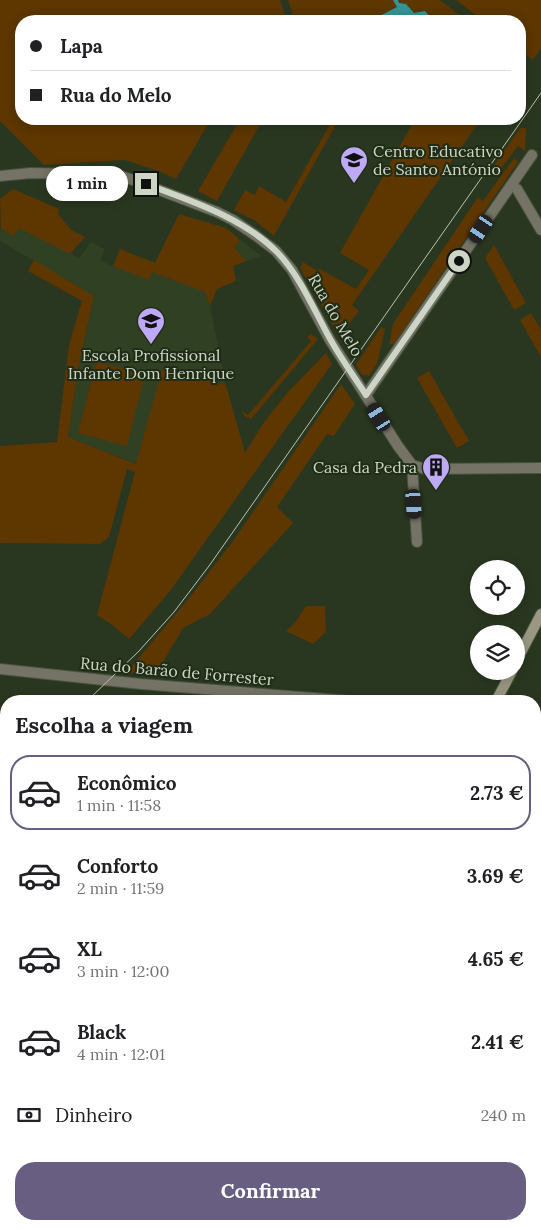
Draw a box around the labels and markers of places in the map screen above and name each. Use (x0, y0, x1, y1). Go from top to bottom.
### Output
place label: Centro Educativo de Santo António (373, 141, 503, 179)
school or university icon: Centro Educativo de Santo António (339, 145, 369, 184)
school or university icon: Escola Profissional Infante Dom Henrique (136, 306, 166, 345)
place label: Escola Profissional Infante Dom Henrique (68, 345, 235, 383)
building icon: Casa da Pedra (421, 452, 451, 491)
place label: Casa da Pedra (313, 457, 417, 477)

